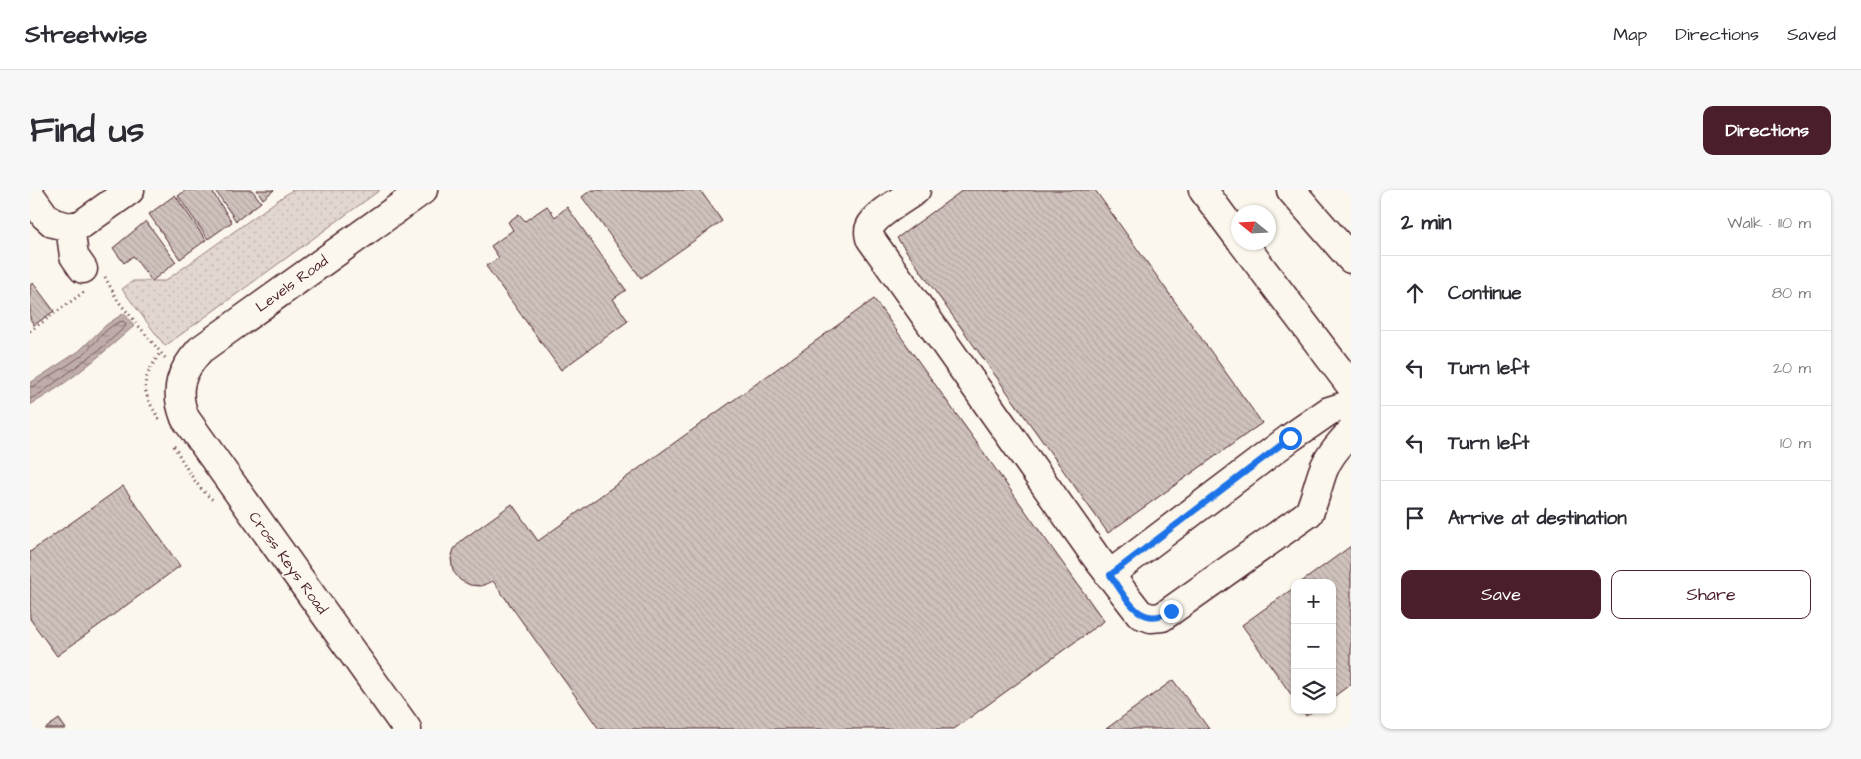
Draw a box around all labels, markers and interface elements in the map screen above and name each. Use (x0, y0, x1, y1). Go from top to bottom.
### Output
text: Streetwise (25, 18, 147, 52)
text: Map (1613, 22, 1647, 47)
text: Directions (1675, 22, 1759, 47)
text: Saved (1787, 22, 1836, 47)
text: Find us (30, 106, 144, 155)
button: Directions (1703, 106, 1831, 155)
north arrow (1231, 205, 1276, 250)
text: 2 min (1401, 208, 1451, 237)
text: Walk · 110 m (1727, 212, 1811, 234)
street label: Levels Road (252, 250, 333, 317)
icon: ahead (1401, 279, 1429, 307)
text: Continue (1448, 280, 1522, 307)
text: 80 m (1772, 282, 1811, 304)
icon: left (1401, 354, 1429, 382)
text: Turn left (1448, 355, 1529, 382)
text: 20 m (1773, 357, 1811, 379)
route start (1279, 427, 1302, 450)
icon: left (1401, 429, 1429, 457)
text: Turn left (1448, 430, 1529, 457)
text: 10 m (1780, 432, 1811, 454)
icon: arrive (1401, 504, 1429, 532)
text: Arrive at destination (1448, 505, 1627, 532)
street label: Cross Keys Road (243, 508, 332, 619)
button: Save (1401, 570, 1601, 619)
button: Share (1611, 570, 1811, 619)
map controls (1291, 579, 1336, 714)
button: + (1291, 579, 1336, 624)
route end (1160, 600, 1183, 623)
button: − (1291, 624, 1336, 669)
button: layers (1291, 669, 1336, 714)

